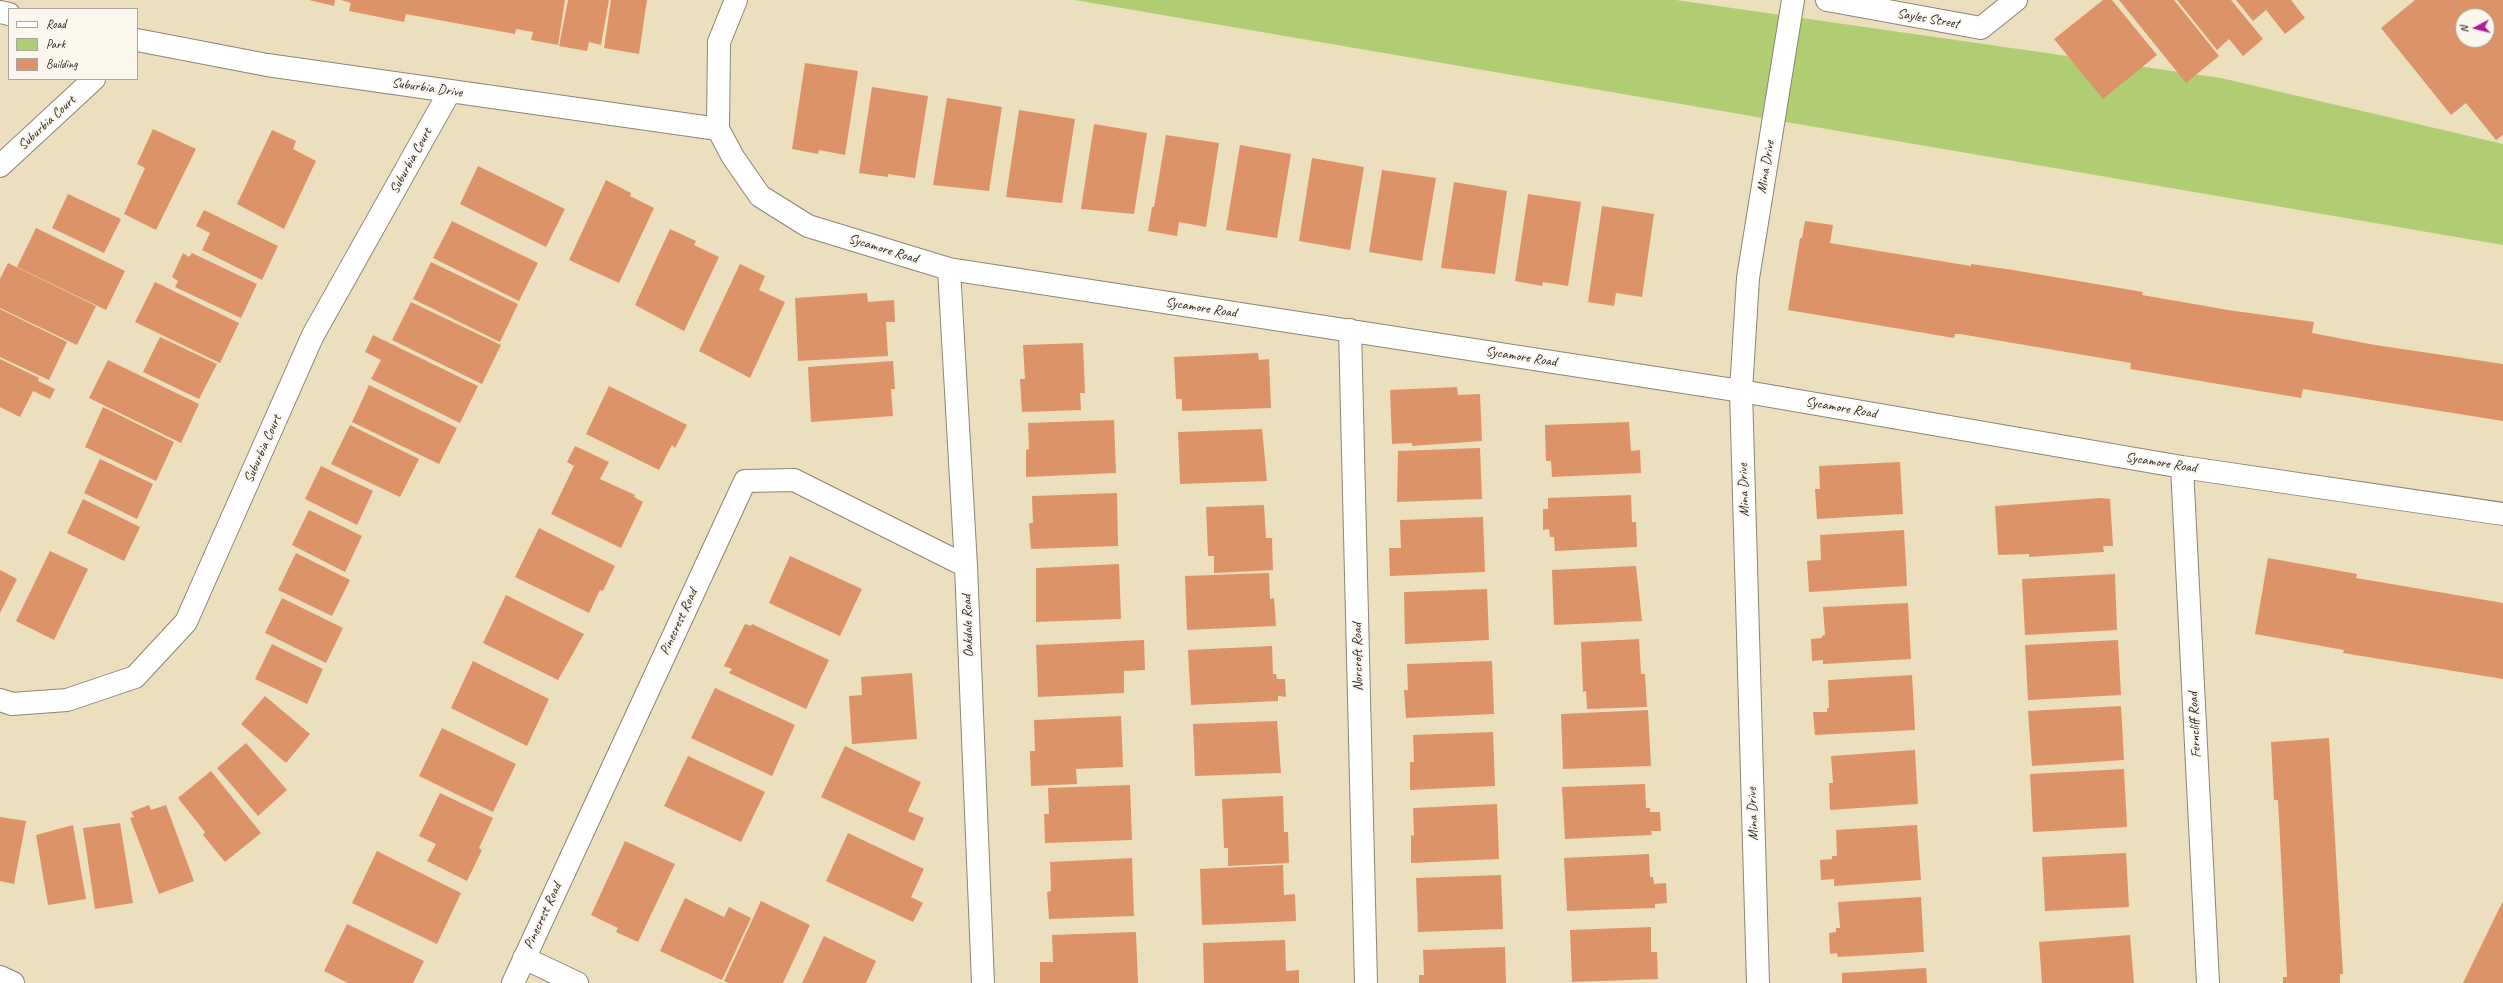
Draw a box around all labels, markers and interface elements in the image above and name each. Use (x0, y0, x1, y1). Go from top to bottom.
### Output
street label: Sayles Street (1896, 5, 1960, 33)
legend (8, 8, 138, 80)
north arrow (2455, 8, 2495, 48)
text: Road (46, 16, 66, 32)
text: N (2457, 25, 2471, 34)
text: Park (46, 36, 65, 52)
text: Building (46, 56, 78, 72)
street label: Suburbia Drive (391, 75, 463, 101)
street label: Suburbia Court (15, 92, 79, 154)
street label: Suburbia Court (386, 125, 436, 197)
street label: Mina Drive (1754, 139, 1778, 195)
street label: Sycamore Road (846, 231, 920, 267)
street label: Sycamore Road (1164, 294, 1238, 322)
street label: Sycamore Road (1484, 343, 1558, 371)
street label: Sycamore Road (1804, 394, 1878, 422)
street label: Suburbia Court (241, 412, 285, 486)
street label: Sycamore Road (2124, 449, 2198, 477)
street label: Mina Drive (1735, 463, 1753, 517)
street label: Pinecrest Road (656, 586, 702, 658)
street label: Oakdale Road (959, 594, 977, 658)
street label: Norcroft Road (1349, 623, 1367, 691)
street label: Ferncliff Road (2185, 692, 2205, 758)
street label: Mina Drive (1744, 787, 1762, 841)
street label: Pinecrest Road (520, 880, 566, 952)

